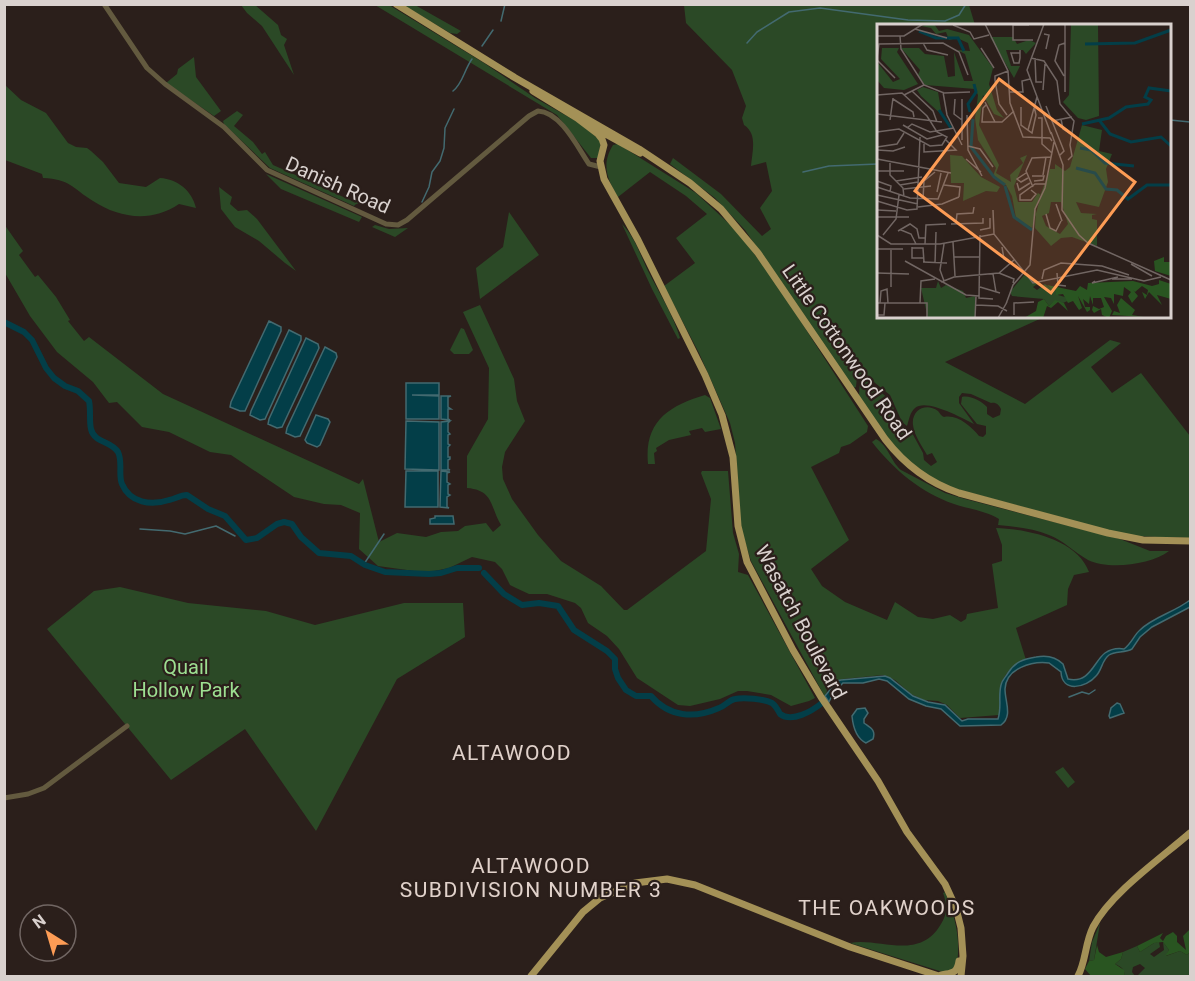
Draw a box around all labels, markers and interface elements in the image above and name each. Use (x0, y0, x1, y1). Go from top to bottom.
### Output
inset map (877, 24, 1171, 318)
street label: Danish Road (282, 151, 394, 219)
street label: Little Cottonwood Road (777, 260, 917, 444)
street label: Wasatch Boulevard (750, 541, 852, 703)
park label: Quail Hollow Park (132, 655, 240, 702)
district label: ALTAWOOD (452, 741, 572, 765)
district label: ALTAWOOD SUBDIVISION NUMBER 3 (400, 854, 662, 902)
district label: THE OAKWOODS (798, 896, 976, 920)
north arrow (18, 903, 78, 963)
text: N (29, 910, 50, 932)

